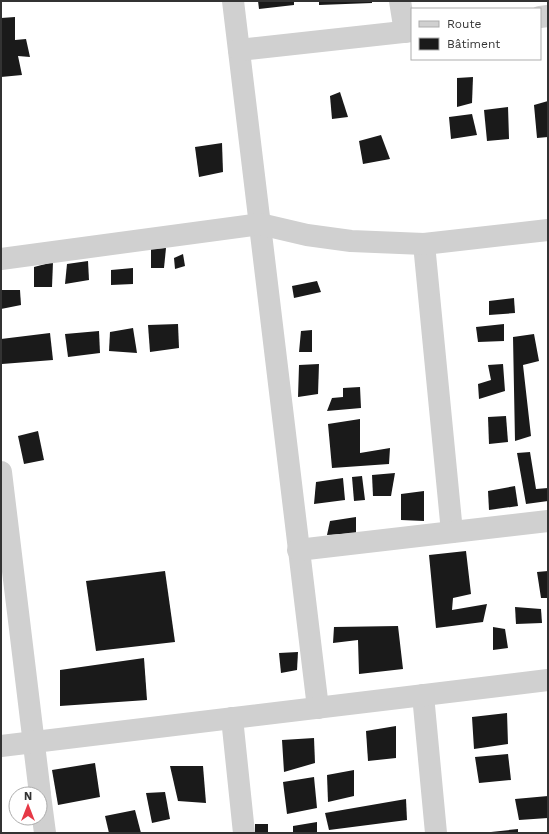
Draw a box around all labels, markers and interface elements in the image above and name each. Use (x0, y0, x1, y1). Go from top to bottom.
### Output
legend (411, 8, 541, 60)
text: Route (447, 17, 481, 31)
text: Bâtiment (447, 37, 500, 51)
north arrow (8, 786, 48, 826)
text: N (24, 790, 32, 803)

